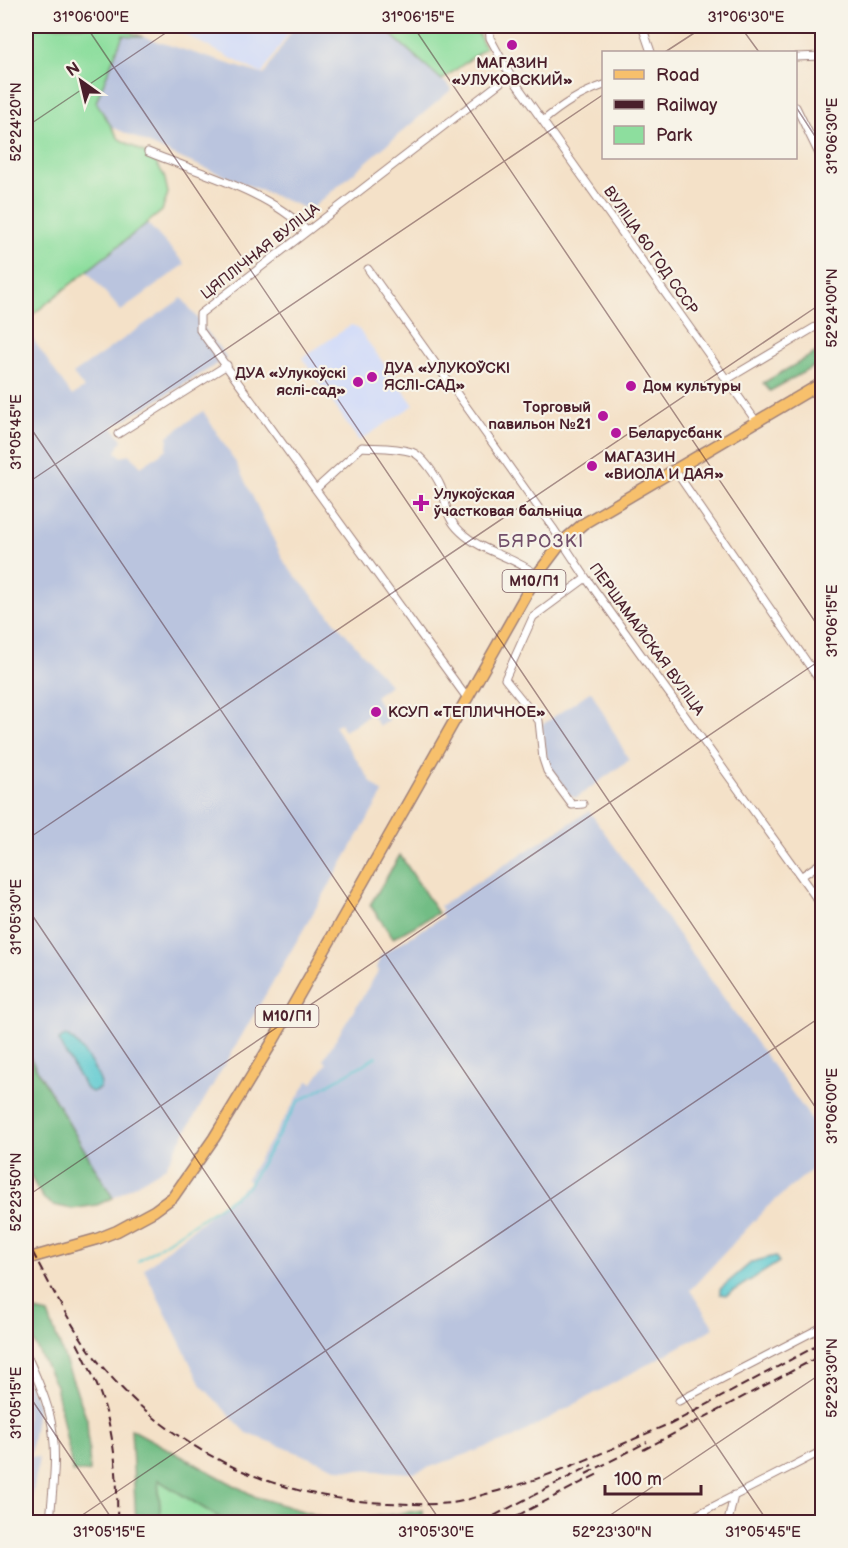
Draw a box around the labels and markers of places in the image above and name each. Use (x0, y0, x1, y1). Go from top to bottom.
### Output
marker: МАГАЗИН «УЛУКОВСКИЙ» (505, 38, 519, 52)
place label: МАГАЗИН «УЛУКОВСКИЙ» (451, 54, 573, 90)
place label: ДУА «УЛУКОЎСКІ ЯСЛІ-САД» (384, 359, 510, 395)
place label: ДУА «Улукоўскі яслі-сад» (235, 364, 346, 400)
marker: ДУА «УЛУКОЎСКІ ЯСЛІ-САД» (365, 370, 379, 384)
marker: ДУА «Улукоўскі яслі-сад» (351, 375, 365, 389)
place label: Дом культуры (643, 377, 741, 396)
marker: Дом культуры (624, 379, 638, 393)
place label: Торговый павильон №21 (488, 398, 591, 434)
marker: Торговый павильон №21 (596, 409, 610, 423)
place label: Беларусбанк (628, 424, 723, 443)
marker: Беларусбанк (609, 426, 623, 440)
place label: МАГАЗИН «ВИОЛА И ДАЯ» (604, 448, 724, 484)
marker: МАГАЗИН «ВИОЛА И ДАЯ» (585, 459, 599, 473)
place label: Улукоўская ўчастковая бальніца (434, 485, 583, 521)
marker: Улукоўская ўчастковая бальніца (412, 494, 430, 512)
place label: КСУП «ТЕПЛИЧНОЕ» (388, 703, 546, 722)
marker: КСУП «ТЕПЛИЧНОЕ» (369, 705, 383, 719)

